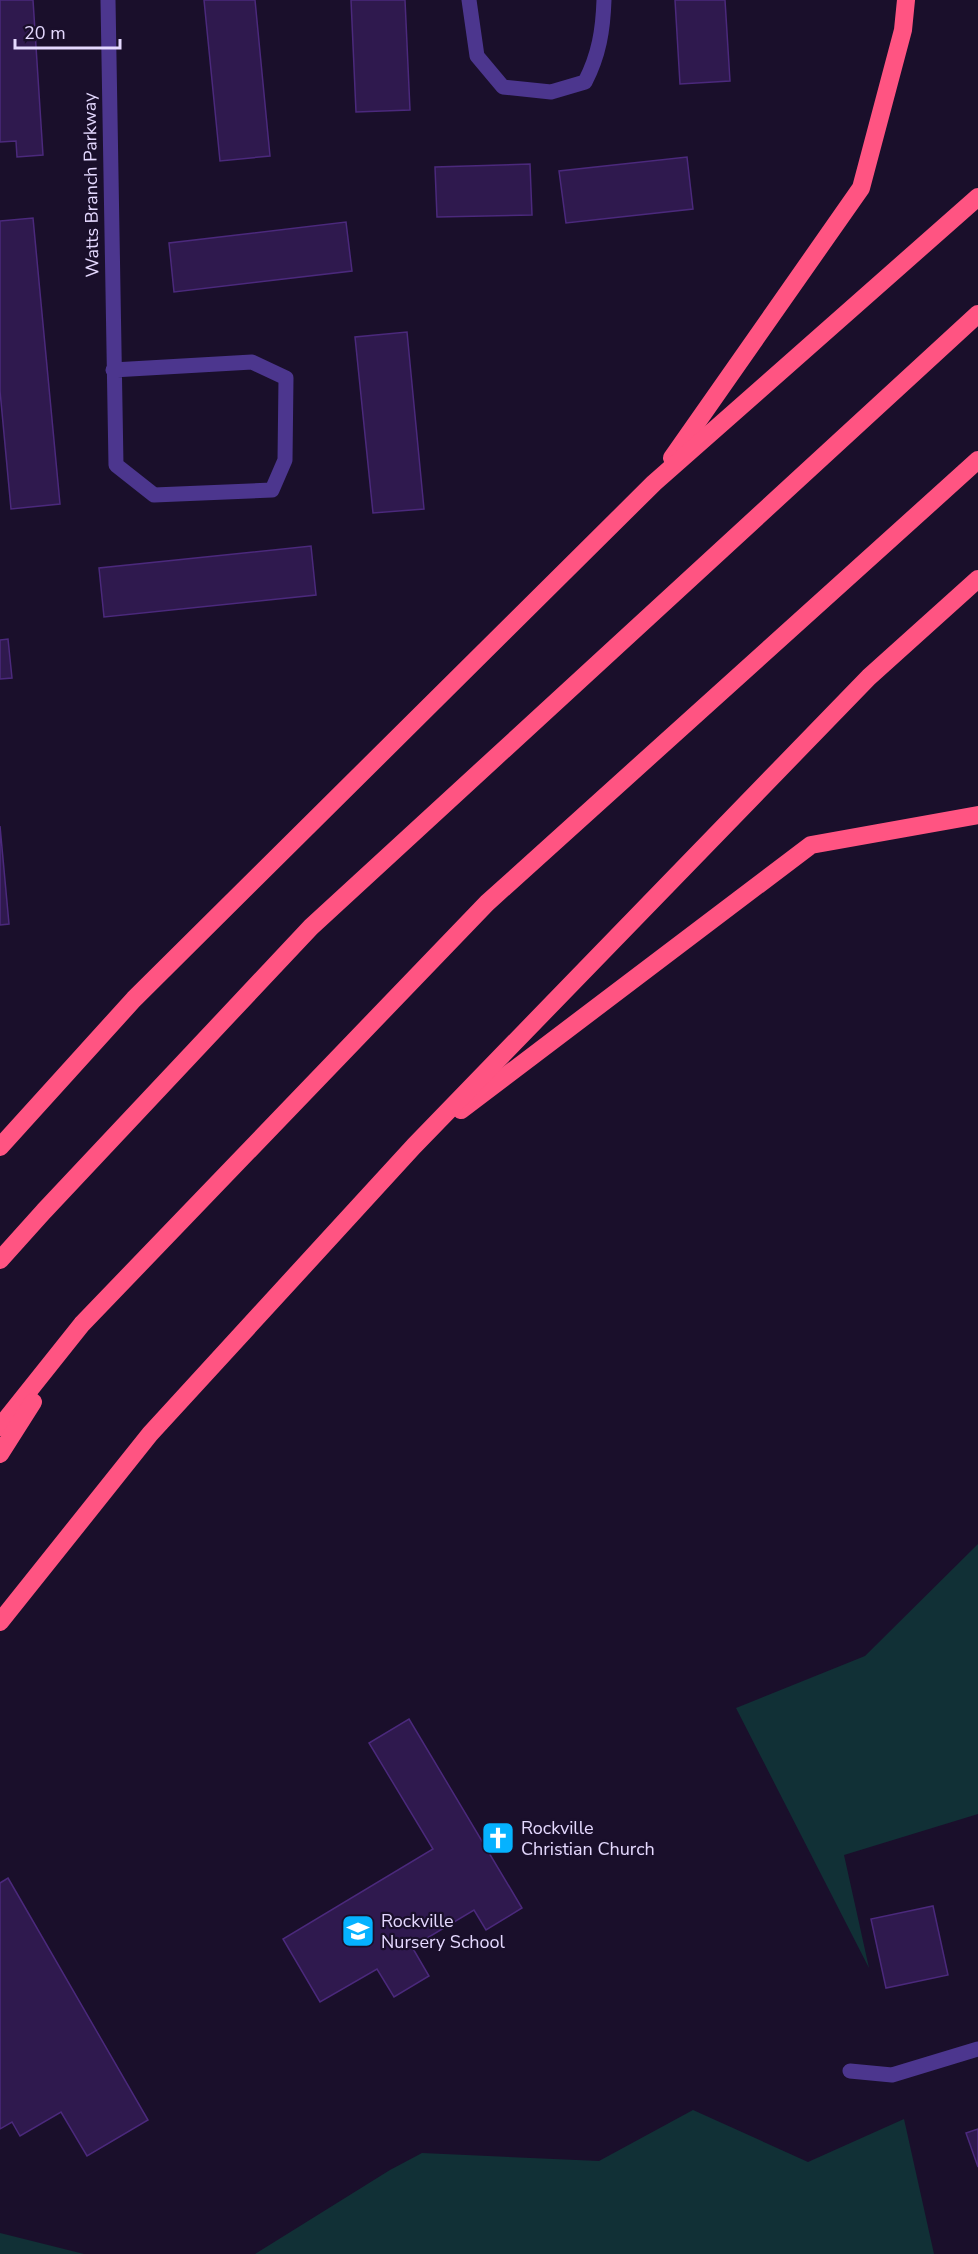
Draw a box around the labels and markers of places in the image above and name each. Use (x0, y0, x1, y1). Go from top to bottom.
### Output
place label: Rockville Christian Church (521, 1816, 655, 1861)
church icon: Rockville Christian Church (480, 1820, 516, 1856)
place label: Rockville Nursery School (381, 1909, 506, 1954)
school or university icon: Rockville Nursery School (340, 1913, 376, 1949)

